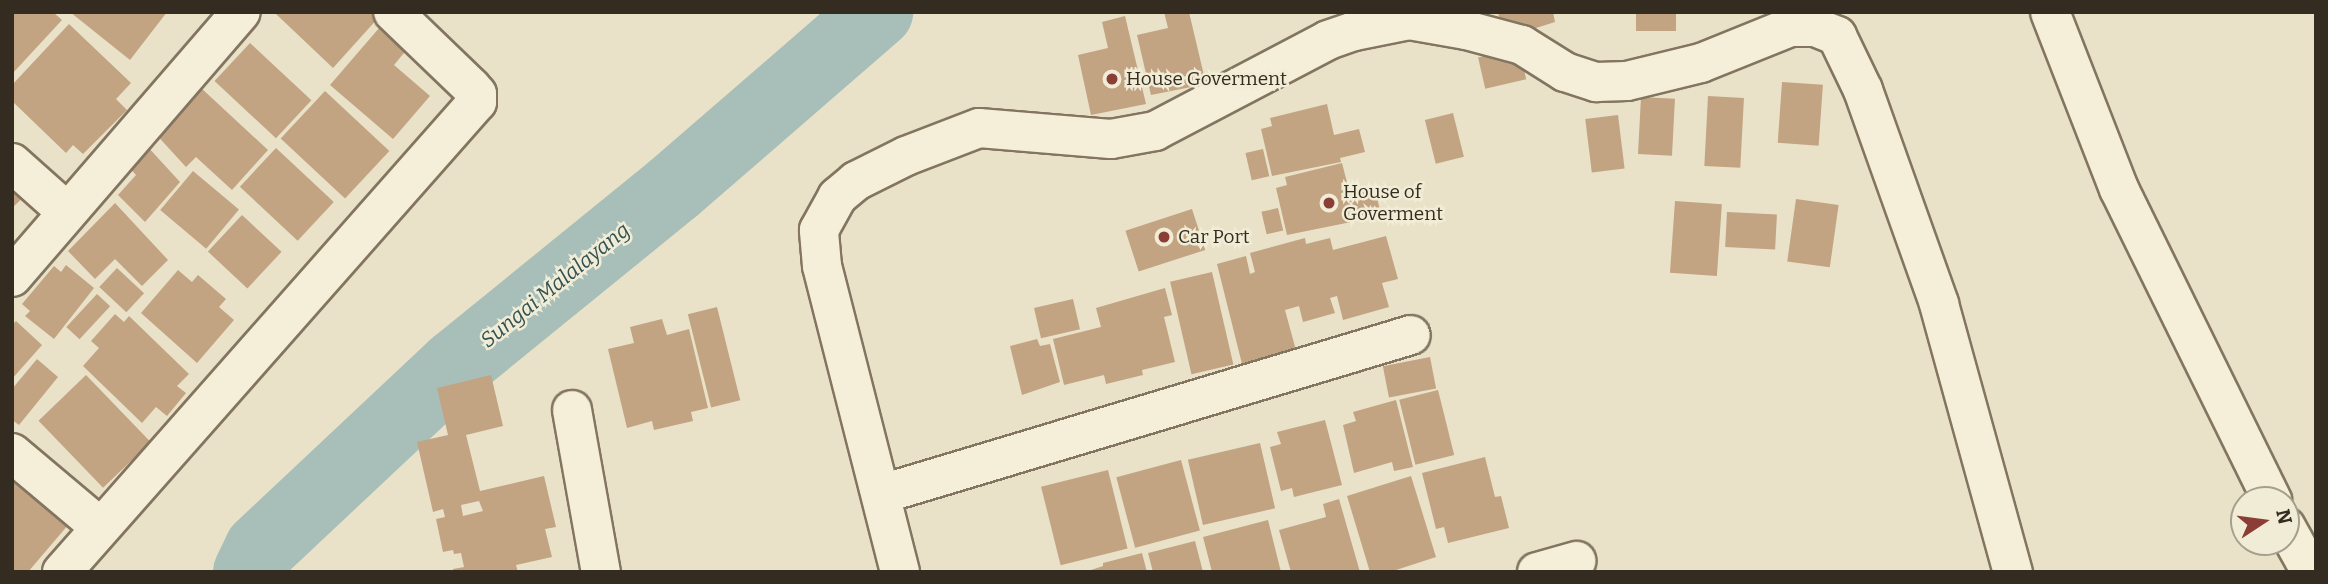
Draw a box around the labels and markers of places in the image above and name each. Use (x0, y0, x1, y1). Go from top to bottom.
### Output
place label: House Goverment (1126, 68, 1287, 90)
marker: House Goverment (1104, 71, 1120, 87)
place label: House of Goverment (1343, 181, 1443, 225)
marker: House of Goverment (1321, 195, 1337, 211)
place label: Car Port (1178, 226, 1250, 248)
marker: Car Port (1156, 229, 1172, 245)

